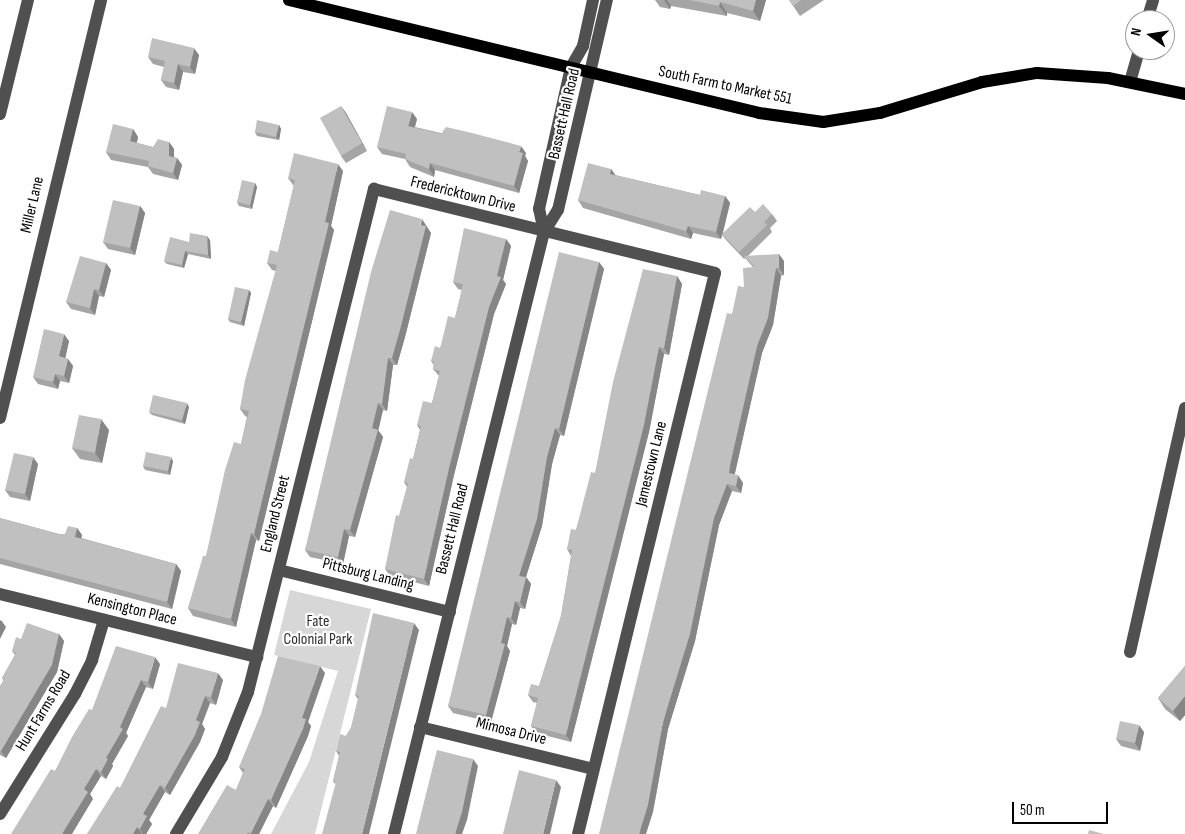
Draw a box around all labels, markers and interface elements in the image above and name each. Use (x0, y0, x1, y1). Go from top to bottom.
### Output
north arrow (1125, 10, 1175, 60)
text: N (1127, 26, 1145, 37)
street label: South Farm to Market 551 (656, 62, 794, 110)
street label: Bassett Hall Road (545, 67, 585, 161)
street label: Fredericktown Drive (408, 173, 518, 217)
street label: Miller Lane (17, 175, 49, 235)
street label: Jamestown Lane (632, 419, 672, 509)
street label: England Street (257, 473, 295, 555)
street label: Bassett Hall Road (432, 482, 474, 576)
street label: Pittsburg Landing (320, 554, 416, 596)
street label: Kensington Place (85, 590, 179, 630)
park label: Fate Colonial Park (284, 612, 352, 650)
street label: Hunt Farms Road (12, 667, 76, 755)
street label: Mimosa Drive (474, 714, 548, 750)
scale bar (1015, 792, 1111, 824)
text: 50 m (1020, 801, 1045, 820)

